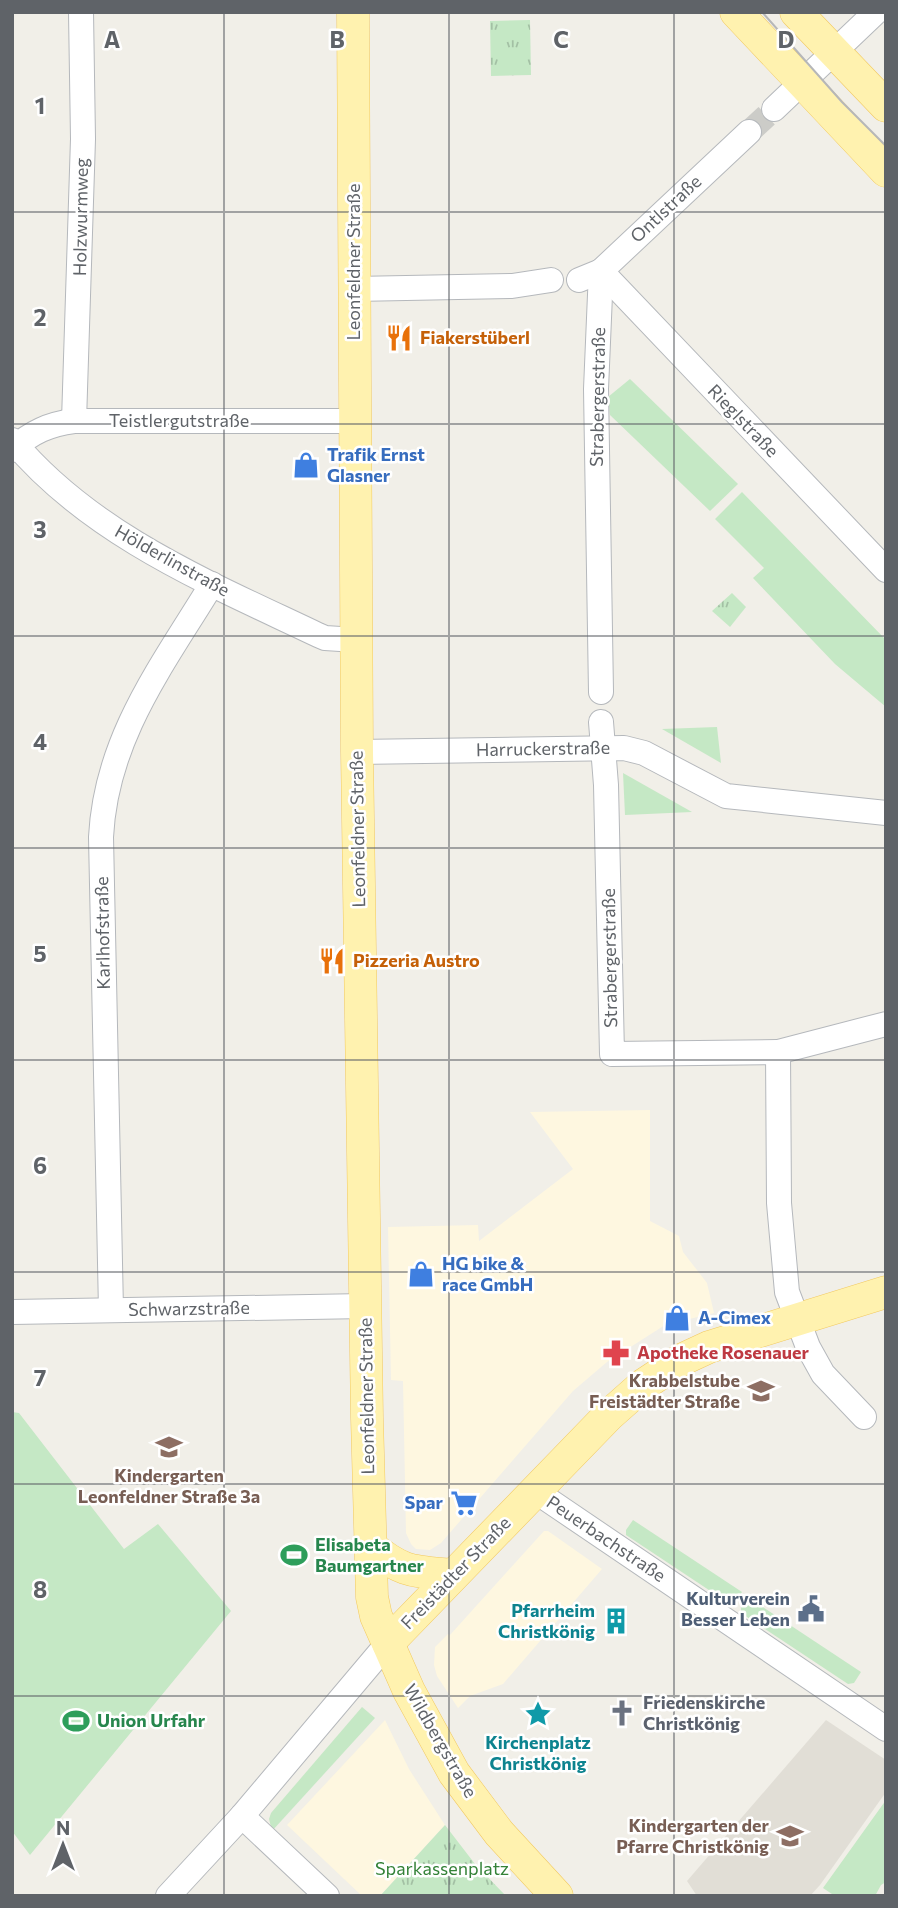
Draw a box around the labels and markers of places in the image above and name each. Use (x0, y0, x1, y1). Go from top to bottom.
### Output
restaurant icon: Fiakerstüberl (384, 323, 414, 353)
place label: Fiakerstüberl (420, 326, 530, 348)
place label: Trafik Ernst Glasner (327, 443, 425, 486)
shop icon: Trafik Ernst Glasner (291, 450, 321, 480)
restaurant icon: Pizzeria Austro (317, 946, 347, 976)
place label: Pizzeria Austro (353, 949, 480, 971)
place label: HG bike & race GmbH (442, 1252, 533, 1295)
shop icon: HG bike & race GmbH (406, 1259, 436, 1289)
shop icon: A-Cimex (662, 1303, 692, 1333)
place label: A-Cimex (698, 1306, 771, 1328)
pharmacy icon: Apotheke Rosenauer (601, 1338, 631, 1368)
place label: Apotheke Rosenauer (637, 1341, 809, 1363)
place label: Krabbelstube Freistädter Straße (589, 1369, 740, 1412)
school or university icon: Krabbelstube Freistädter Straße (746, 1376, 776, 1406)
school or university icon: Kindergarten Leonfeldner Straße 3a (154, 1432, 184, 1462)
place label: Kindergarten Leonfeldner Straße 3a (78, 1464, 260, 1507)
supermarket icon: Spar (449, 1488, 479, 1518)
place label: Spar (405, 1491, 444, 1513)
place label: Elisabeta Baumgartner (315, 1533, 425, 1576)
sports icon: Elisabeta Baumgartner (279, 1540, 309, 1570)
place label: Kulturverein Besser Leben (681, 1587, 790, 1630)
public building icon: Kulturverein Besser Leben (796, 1594, 826, 1624)
place label: Pfarrheim Christkönig (498, 1599, 595, 1642)
building icon: Pfarrheim Christkönig (601, 1606, 631, 1636)
place label: Friedenskirche Christkönig (643, 1691, 765, 1734)
church icon: Friedenskirche Christkönig (607, 1698, 637, 1728)
place icon: Kirchenplatz Christkönig (523, 1699, 553, 1729)
sports icon: Union Urfahr (61, 1706, 91, 1736)
place label: Union Urfahr (97, 1709, 206, 1731)
place label: Kirchenplatz Christkönig (485, 1731, 591, 1774)
place label: Kindergarten der Pfarre Christkönig (616, 1814, 770, 1857)
school or university icon: Kindergarten der Pfarre Christkönig (775, 1821, 805, 1851)

